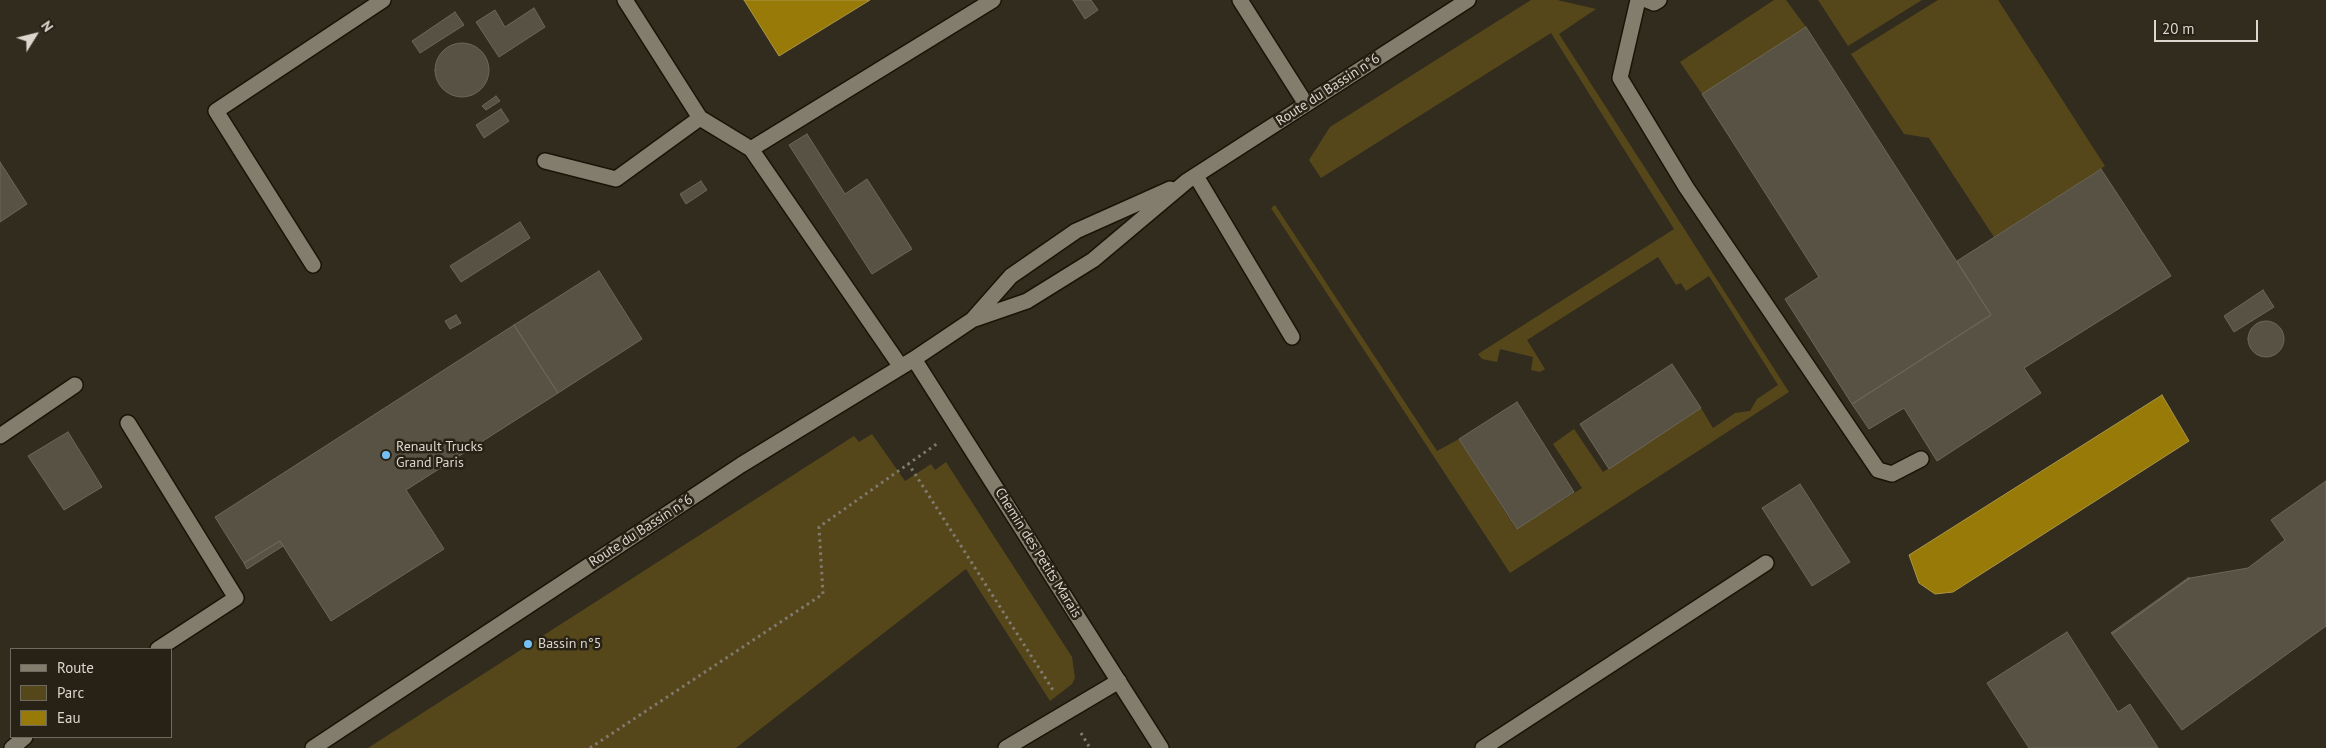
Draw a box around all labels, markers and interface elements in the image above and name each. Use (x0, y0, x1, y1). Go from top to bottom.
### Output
north arrow (10, 10, 60, 60)
scale bar (2156, 10, 2260, 42)
text: N (37, 17, 57, 35)
text: 20 m (2162, 19, 2195, 38)
street label: Route du Bassin n°6 (1273, 50, 1383, 130)
place label: Renault Trucks Grand Paris (396, 439, 483, 472)
marker: Renault Trucks Grand Paris (380, 449, 392, 461)
street label: Chemin des Petits Marais (991, 485, 1085, 621)
street label: Route du Bassin n°6 (586, 491, 696, 571)
place label: Bassin n°5 (538, 636, 601, 652)
marker: Bassin n°5 (522, 638, 534, 650)
legend (10, 648, 172, 738)
text: Route (57, 658, 94, 677)
text: Parc (57, 683, 84, 702)
text: Eau (57, 708, 81, 727)

